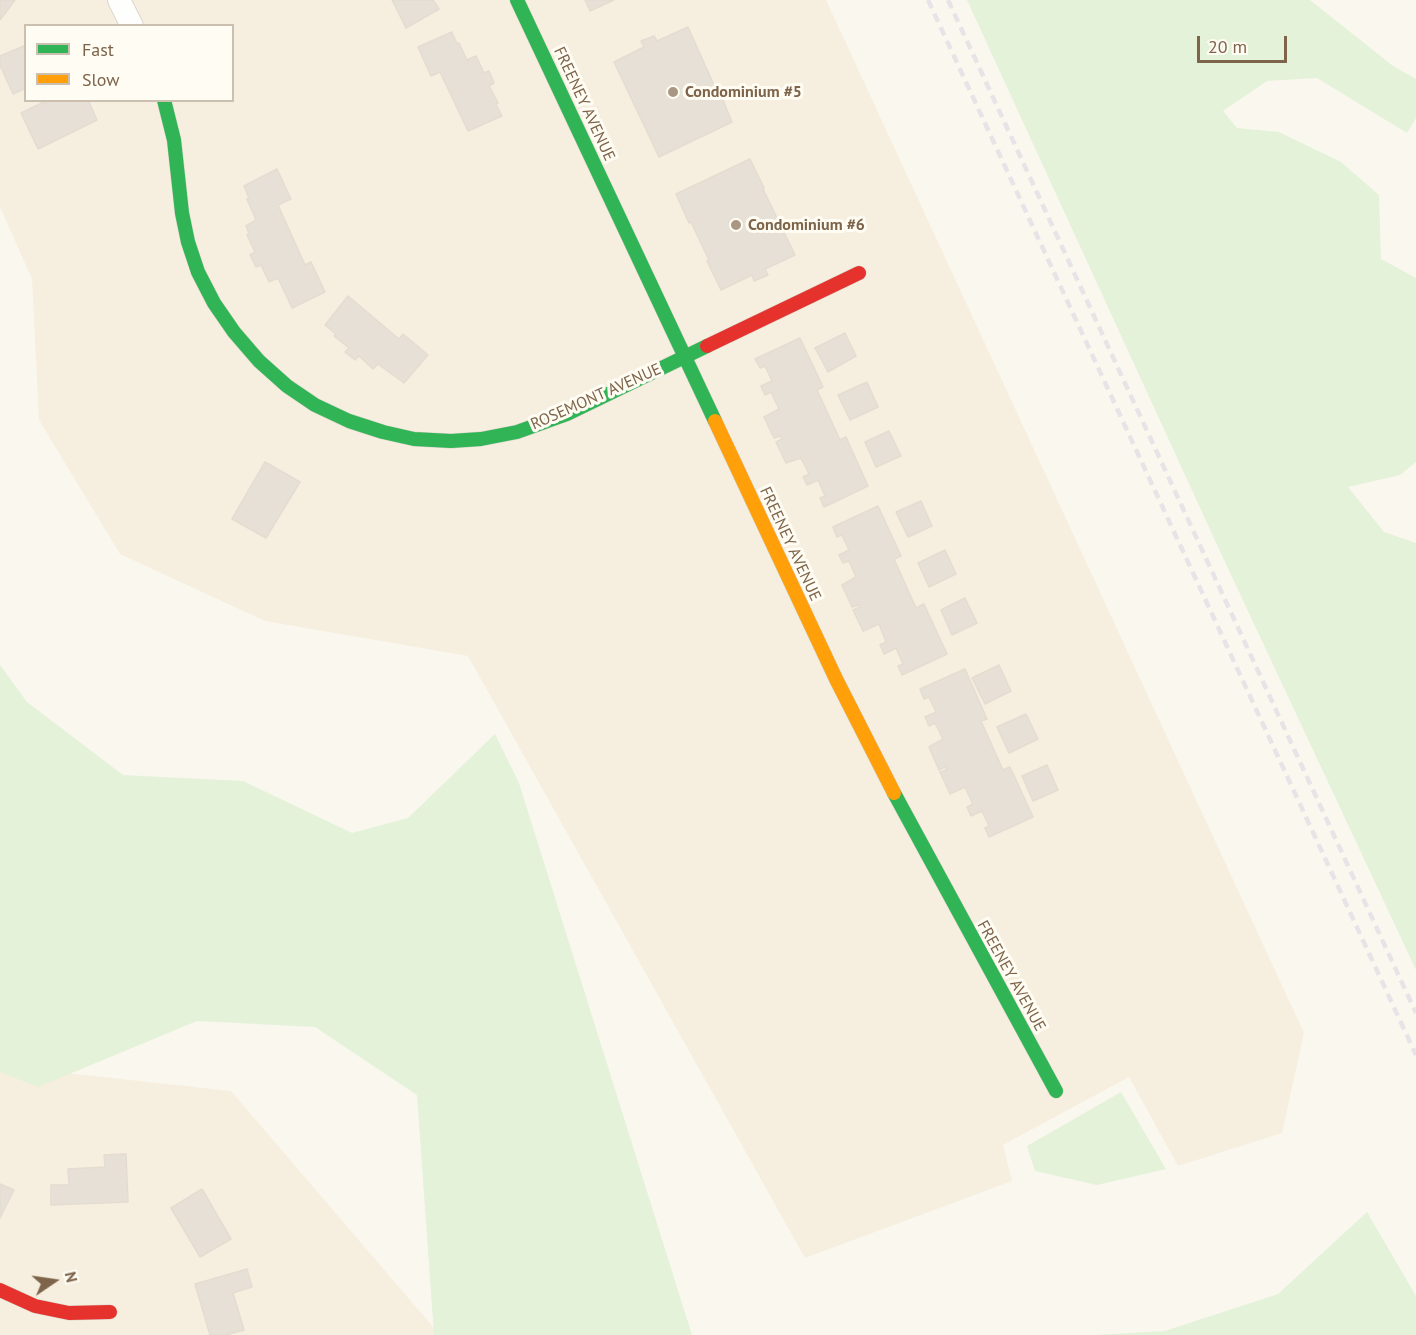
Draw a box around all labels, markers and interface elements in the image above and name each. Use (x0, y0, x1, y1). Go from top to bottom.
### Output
legend (24, 24, 234, 102)
scale bar (1200, 24, 1290, 62)
text: 20 m (1208, 35, 1247, 58)
text: Fast (82, 38, 114, 61)
street label: FREENEY AVENUE (549, 44, 619, 164)
text: Slow (82, 68, 120, 91)
place label: Condominium #5 (685, 82, 802, 102)
marker: Condominium #5 (666, 85, 680, 99)
place label: Condominium #6 (748, 215, 865, 235)
marker: Condominium #6 (729, 218, 743, 232)
street label: ROSEMONT AVENUE (528, 360, 664, 434)
street label: FREENEY AVENUE (755, 484, 825, 604)
street label: FREENEY AVENUE (973, 917, 1049, 1035)
north arrow (24, 1251, 84, 1311)
text: N (61, 1270, 82, 1284)

